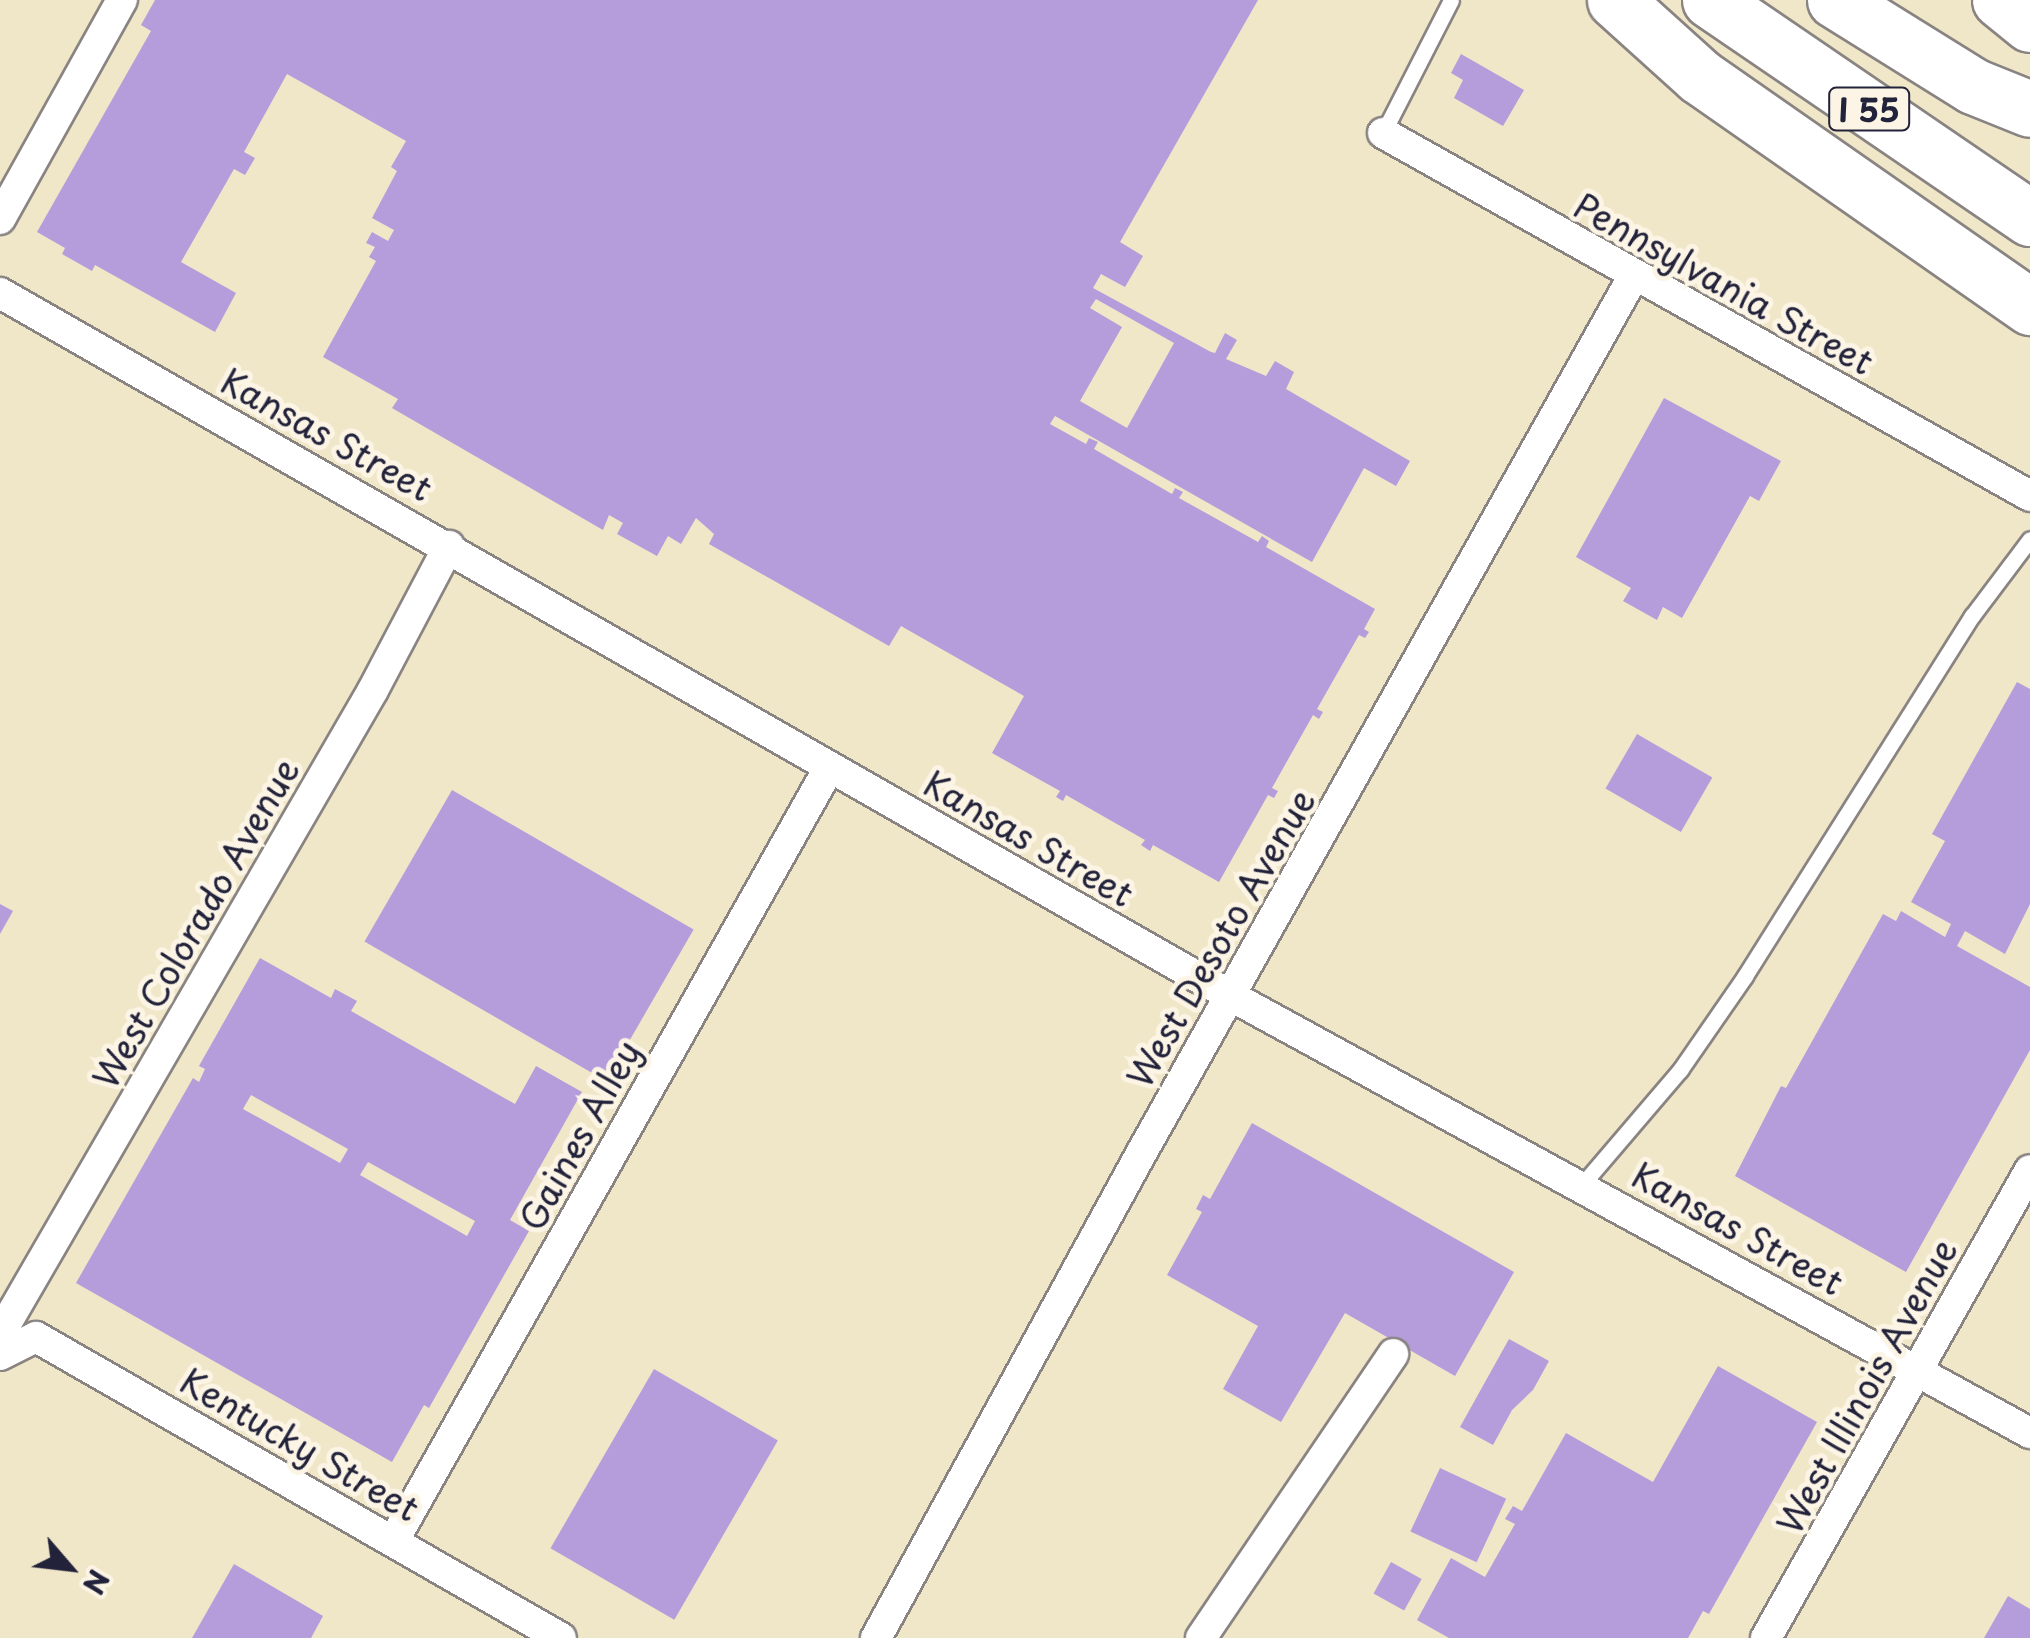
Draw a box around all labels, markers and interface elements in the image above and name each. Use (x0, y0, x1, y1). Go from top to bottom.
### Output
road number: I 55 (1826, 82, 1912, 136)
street label: Pennsylvania Street (1567, 183, 1881, 383)
street label: Kansas Street (214, 359, 440, 509)
street label: West Colorado Avenue (83, 750, 307, 1096)
street label: Kansas Street (917, 761, 1141, 915)
street label: West Desoto Avenue (1117, 780, 1323, 1096)
street label: Gaines Alley (509, 1032, 649, 1238)
street label: Kansas Street (1625, 1153, 1851, 1303)
street label: West Illinois Avenue (1768, 1231, 1964, 1541)
street label: Kentucky Street (171, 1358, 429, 1530)
north arrow (20, 1518, 120, 1618)
text: N (73, 1562, 121, 1602)

